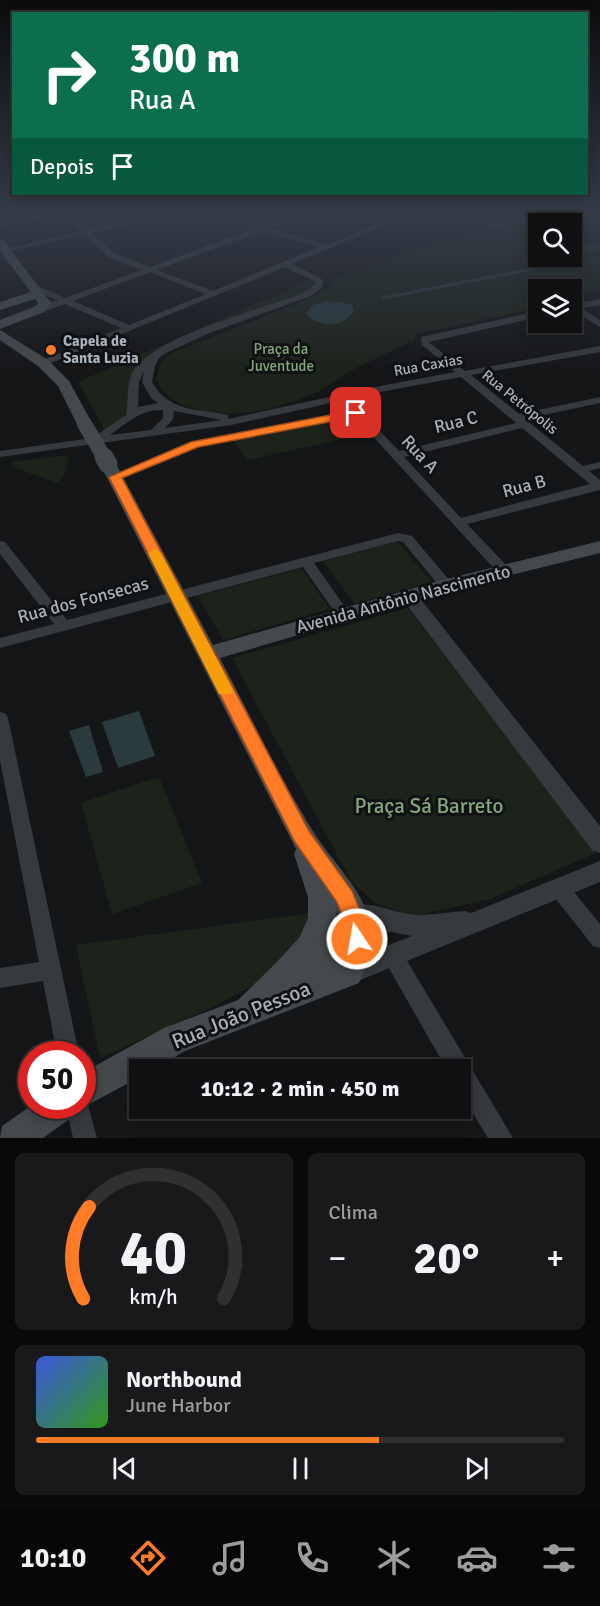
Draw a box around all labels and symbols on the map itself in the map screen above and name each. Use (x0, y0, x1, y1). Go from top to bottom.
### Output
place label: Capela de Santa Luzia (63, 332, 139, 367)
park label: Praça da Juventude (248, 340, 314, 375)
marker: Capela de Santa Luzia (44, 343, 58, 357)
street label: Rua Caxias (392, 350, 464, 380)
street label: Rua Petrópolis (478, 366, 562, 438)
pin (330, 387, 381, 438)
street label: Rua C (432, 406, 480, 438)
street label: Rua A (397, 430, 443, 478)
street label: Rua B (500, 470, 548, 502)
street label: Avenida Antônio Nascimento (294, 560, 512, 638)
street label: Rua dos Fonsecas (15, 572, 151, 628)
park label: Praça Sá Barreto (355, 793, 503, 819)
position arrow (325, 907, 389, 971)
street label: Rua João Pessoa (168, 975, 314, 1055)
speed limit sign: 50 (18, 1041, 96, 1119)

